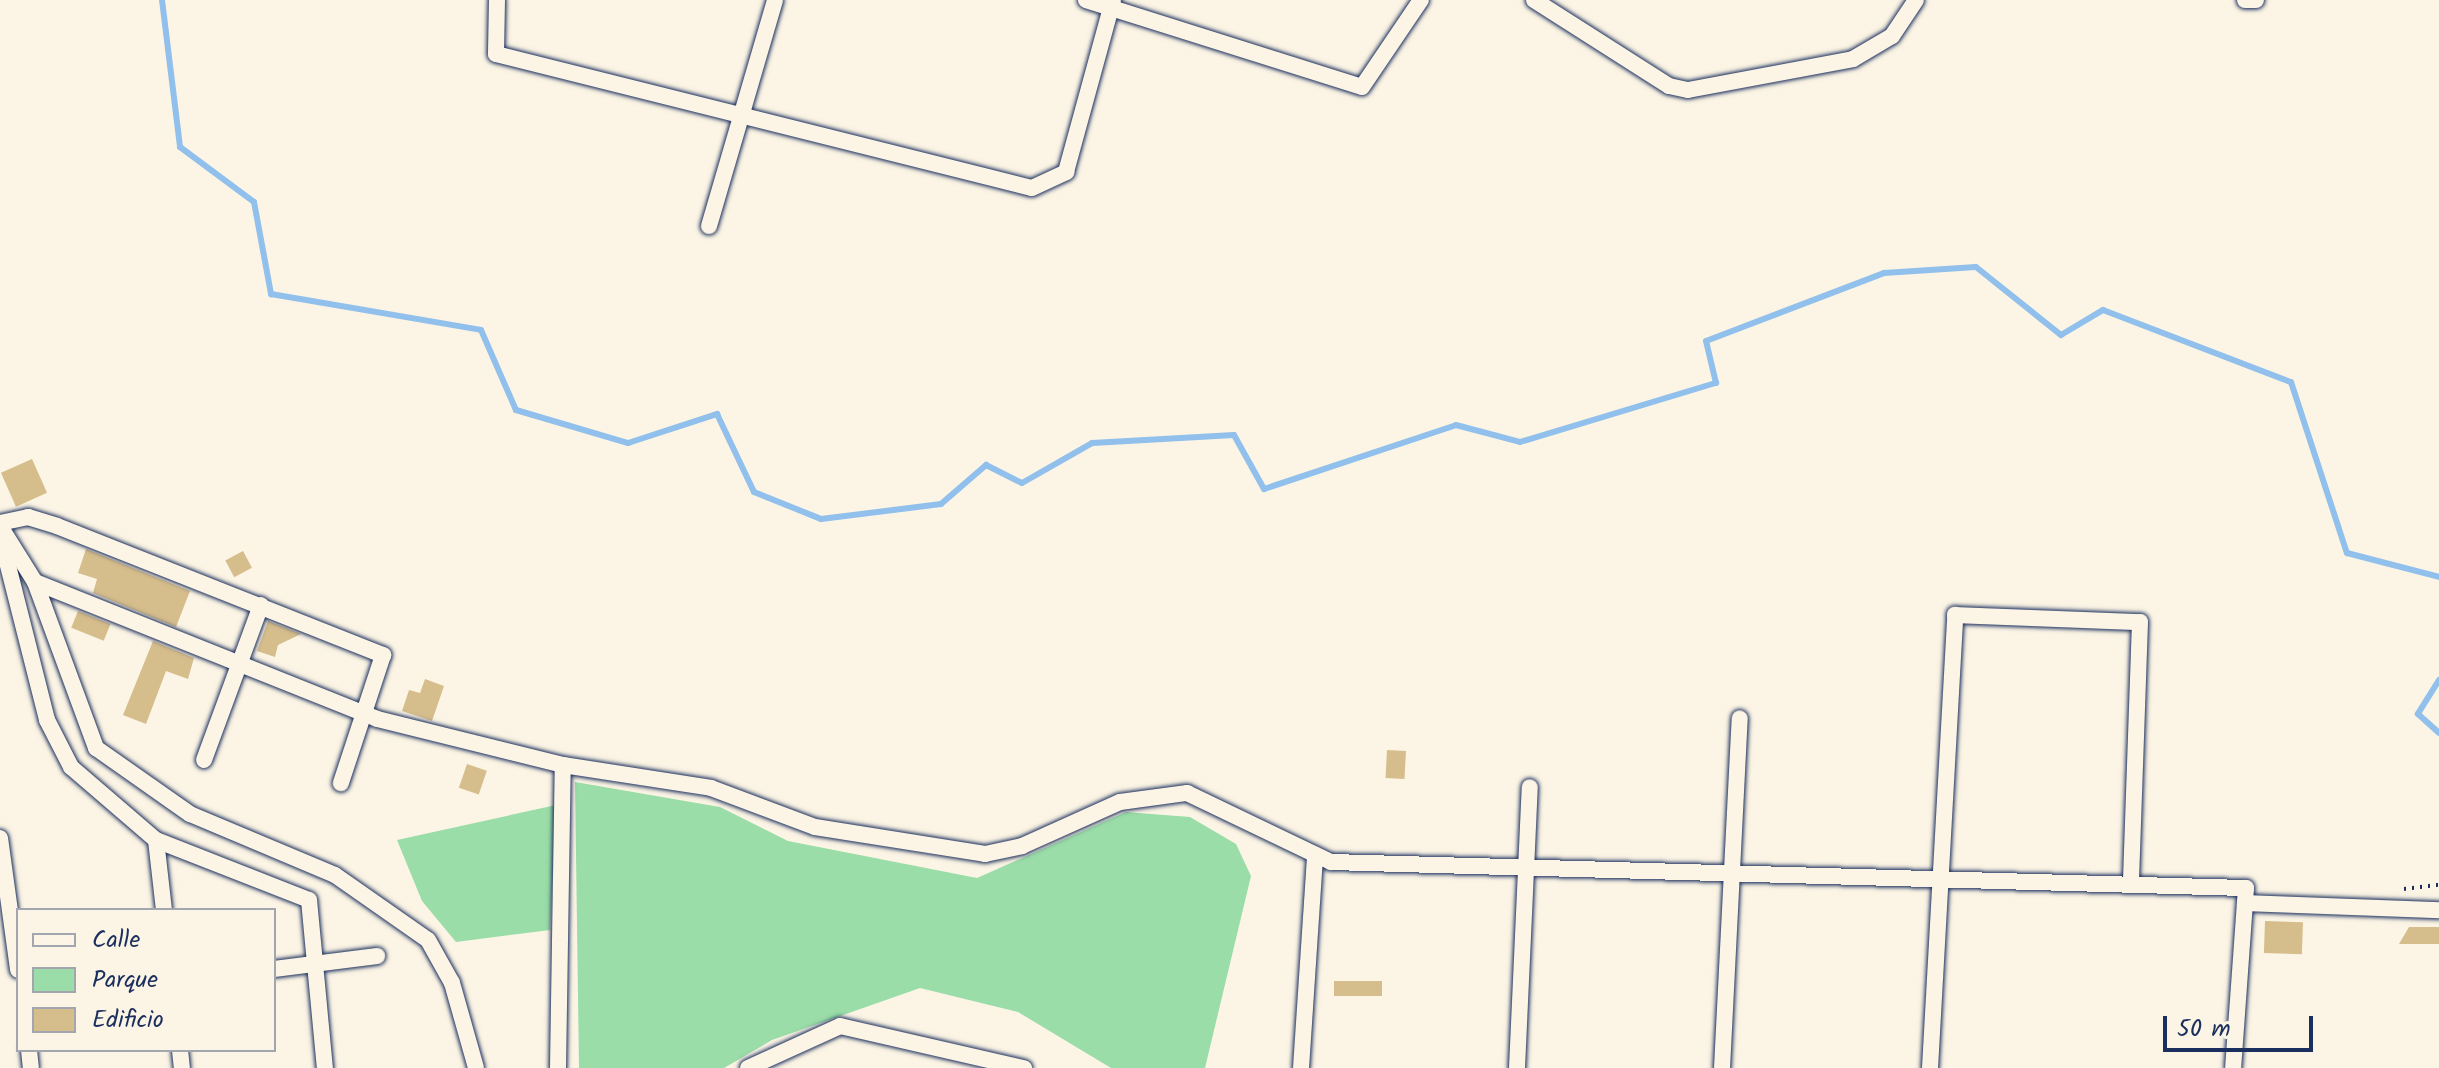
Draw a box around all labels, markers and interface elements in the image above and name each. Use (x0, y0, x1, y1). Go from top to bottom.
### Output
legend (16, 908, 276, 1052)
text: Calle (92, 921, 140, 960)
text: Parque (92, 961, 158, 1000)
scale bar (2167, 1000, 2317, 1050)
text: Edificio (92, 1001, 164, 1040)
text: 50 m (2177, 1010, 2231, 1049)

